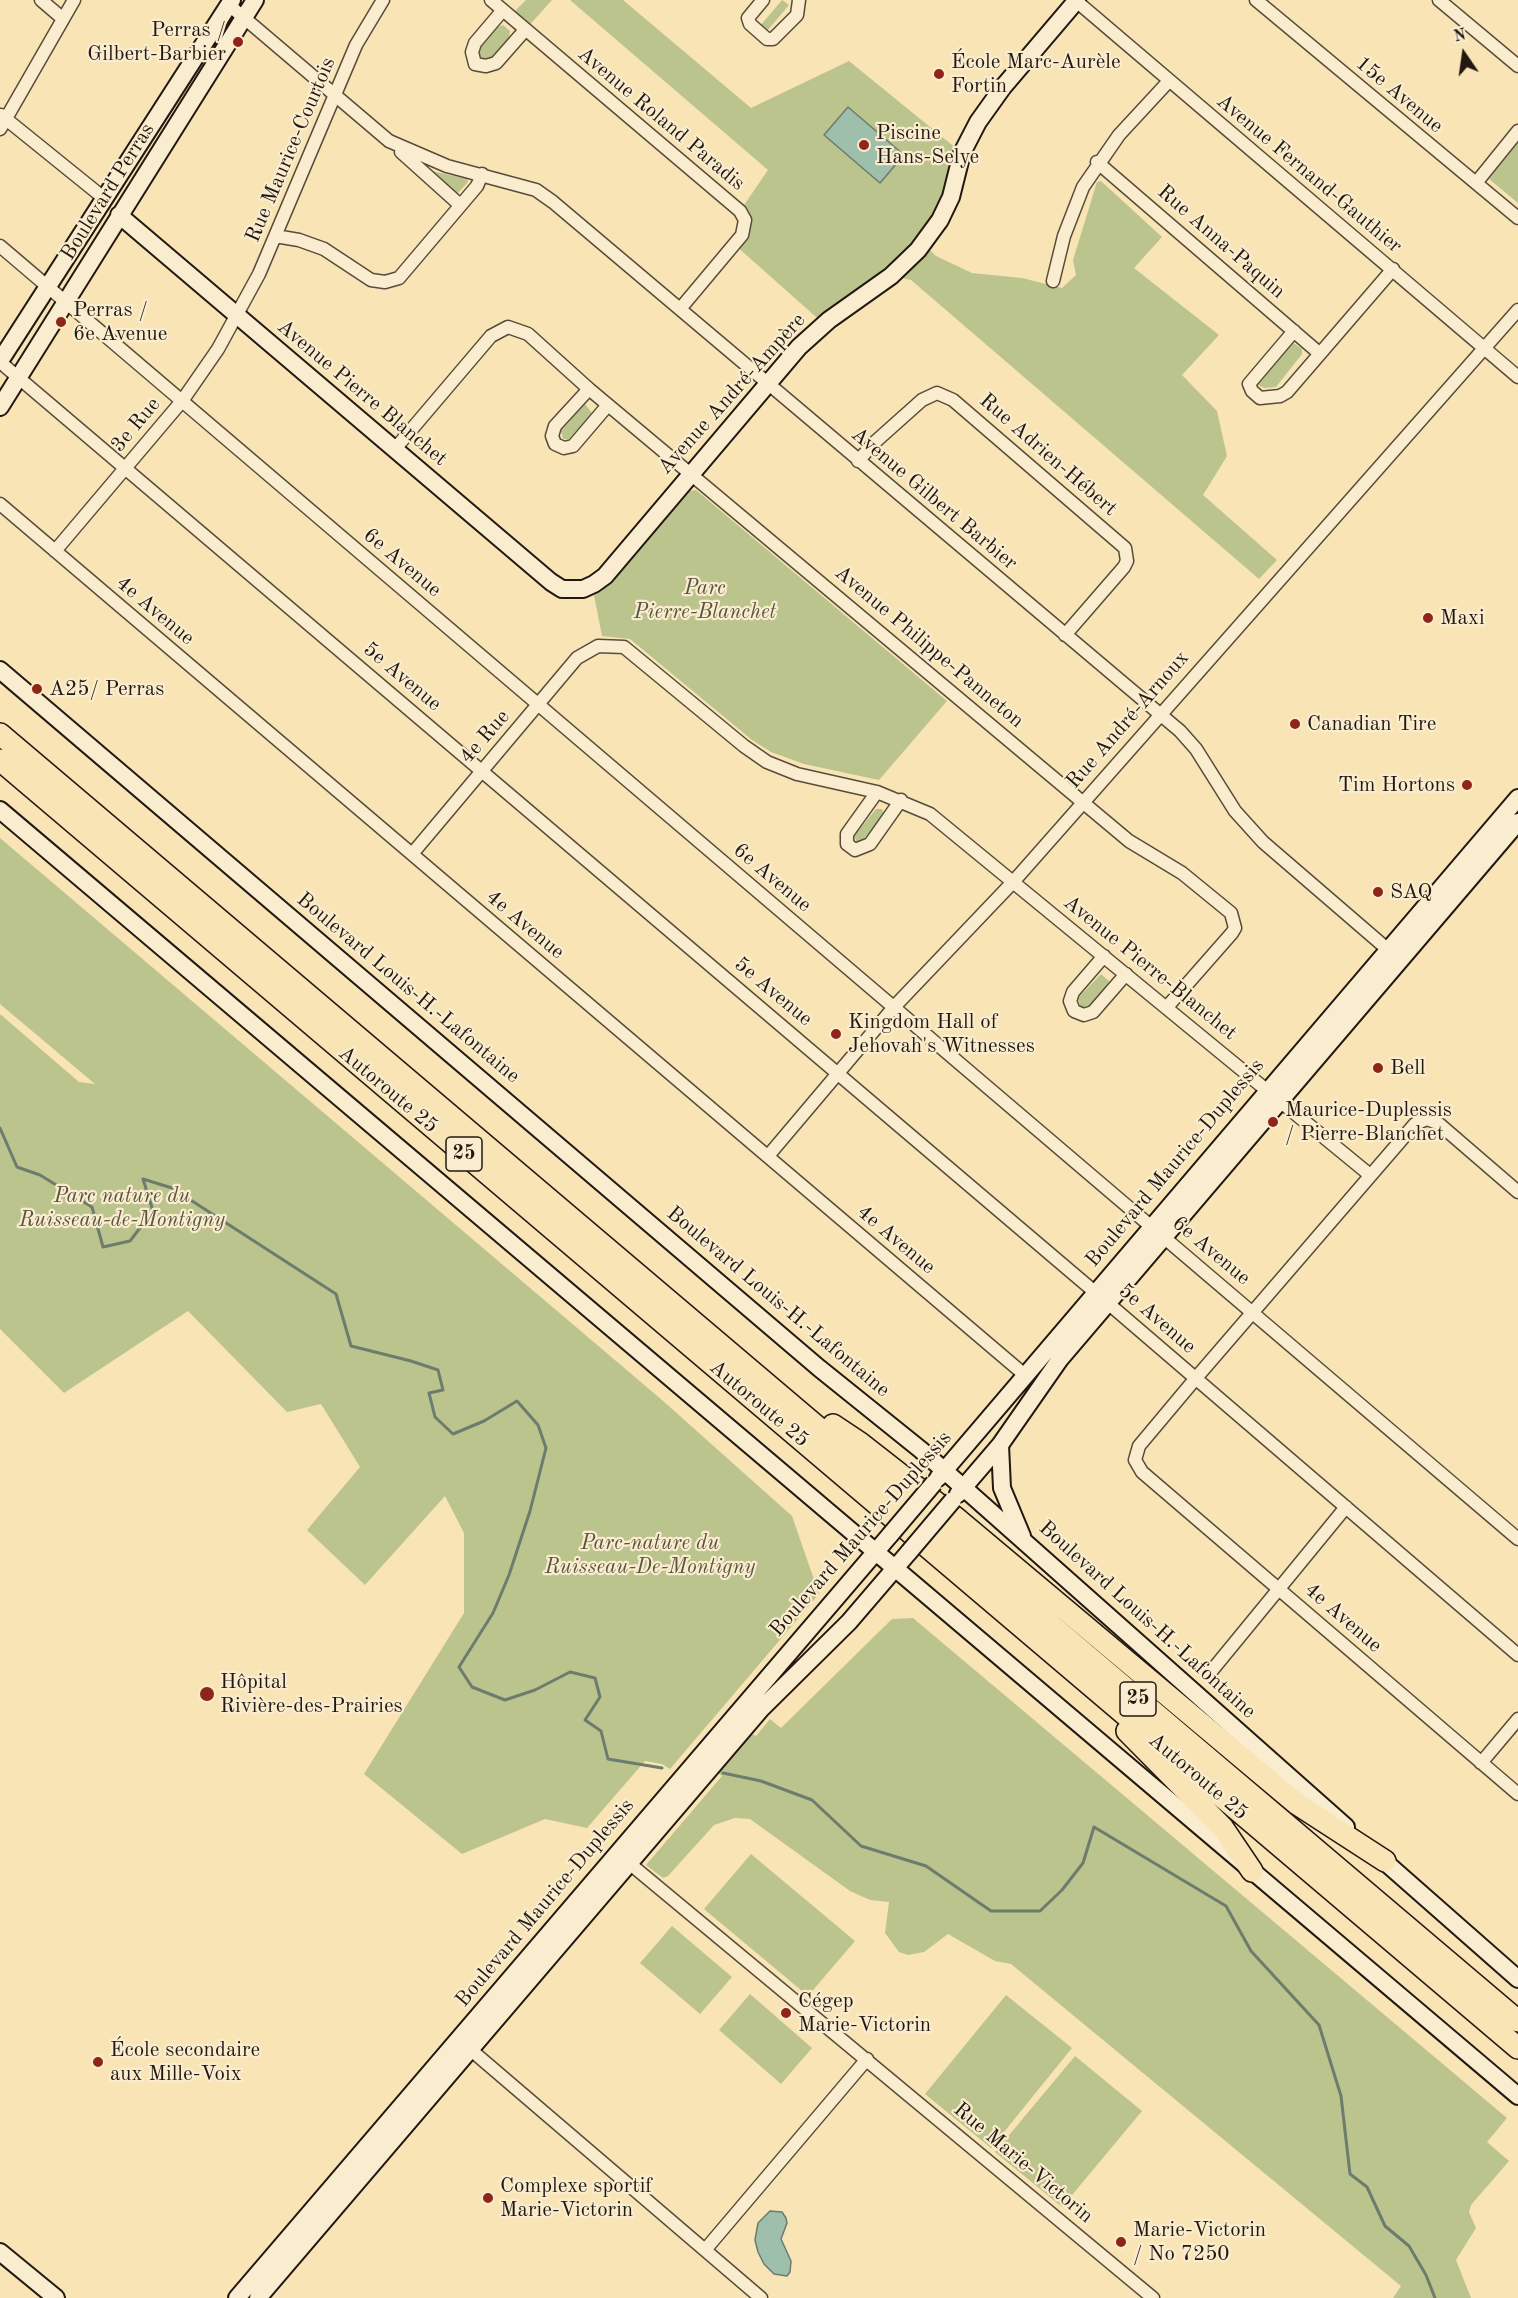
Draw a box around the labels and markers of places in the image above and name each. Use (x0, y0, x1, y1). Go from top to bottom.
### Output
place label: Perras / Gilbert-Barbier (87, 17, 226, 67)
marker: Perras / Gilbert-Barbier (231, 35, 245, 49)
place label: École Marc-Aurèle Fortin (951, 49, 1121, 99)
marker: École Marc-Aurèle Fortin (932, 67, 946, 81)
place label: Piscine Hans-Selye (876, 120, 979, 170)
marker: Piscine Hans-Selye (857, 138, 871, 152)
place label: Perras / 6e Avenue (73, 297, 167, 347)
marker: Perras / 6e Avenue (54, 315, 68, 329)
place label: Maxi (1440, 605, 1485, 631)
marker: Maxi (1421, 611, 1435, 625)
place label: A25/ Perras (49, 676, 164, 702)
marker: A25/ Perras (30, 682, 44, 696)
place label: Canadian Tire (1307, 711, 1436, 737)
marker: Canadian Tire (1288, 717, 1302, 731)
place label: Tim Hortons (1338, 772, 1455, 798)
marker: Tim Hortons (1460, 778, 1474, 792)
place label: SAQ (1390, 879, 1432, 905)
marker: SAQ (1371, 885, 1385, 899)
place label: Kingdom Hall of Jehovah's Witnesses (848, 1009, 1035, 1059)
marker: Kingdom Hall of Jehovah's Witnesses (829, 1027, 843, 1041)
place label: Bell (1390, 1055, 1425, 1081)
marker: Bell (1371, 1061, 1385, 1075)
place label: Maurice-Duplessis / Pierre-Blanchet (1285, 1097, 1452, 1147)
marker: Maurice-Duplessis / Pierre-Blanchet (1266, 1115, 1280, 1129)
place label: Hôpital Rivière-des-Prairies (220, 1669, 403, 1719)
marker: Hôpital Rivière-des-Prairies (198, 1685, 216, 1703)
place label: Cégep Marie-Victorin (798, 1988, 931, 2038)
marker: Cégep Marie-Victorin (779, 2006, 793, 2020)
place label: École secondaire aux Mille-Voix (110, 2037, 260, 2087)
marker: École secondaire aux Mille-Voix (91, 2055, 105, 2069)
place label: Complexe sportif Marie-Victorin (500, 2173, 652, 2223)
marker: Complexe sportif Marie-Victorin (481, 2191, 495, 2205)
place label: Marie-Victorin / No 7250 (1133, 2217, 1266, 2267)
marker: Marie-Victorin / No 7250 (1114, 2235, 1128, 2249)

